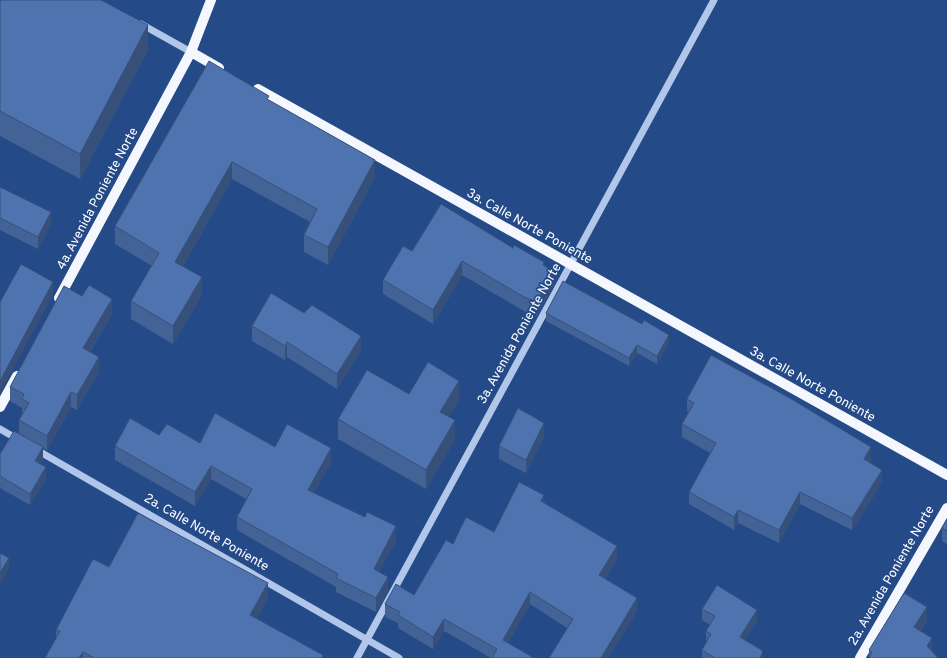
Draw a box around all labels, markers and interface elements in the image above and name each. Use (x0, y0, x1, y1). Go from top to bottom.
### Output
street label: 4a. Avenida Poniente Norte (54, 125, 142, 273)
street label: 3a. Calle Norte Poniente (463, 186, 595, 268)
street label: 3a. Avenida Poniente Norte (475, 261, 565, 407)
street label: 3a. Calle Norte Poniente (746, 344, 878, 426)
street label: 2a. Calle Norte Poniente (141, 491, 271, 575)
street label: 2a. Avenida Poniente Norte (845, 503, 939, 649)

